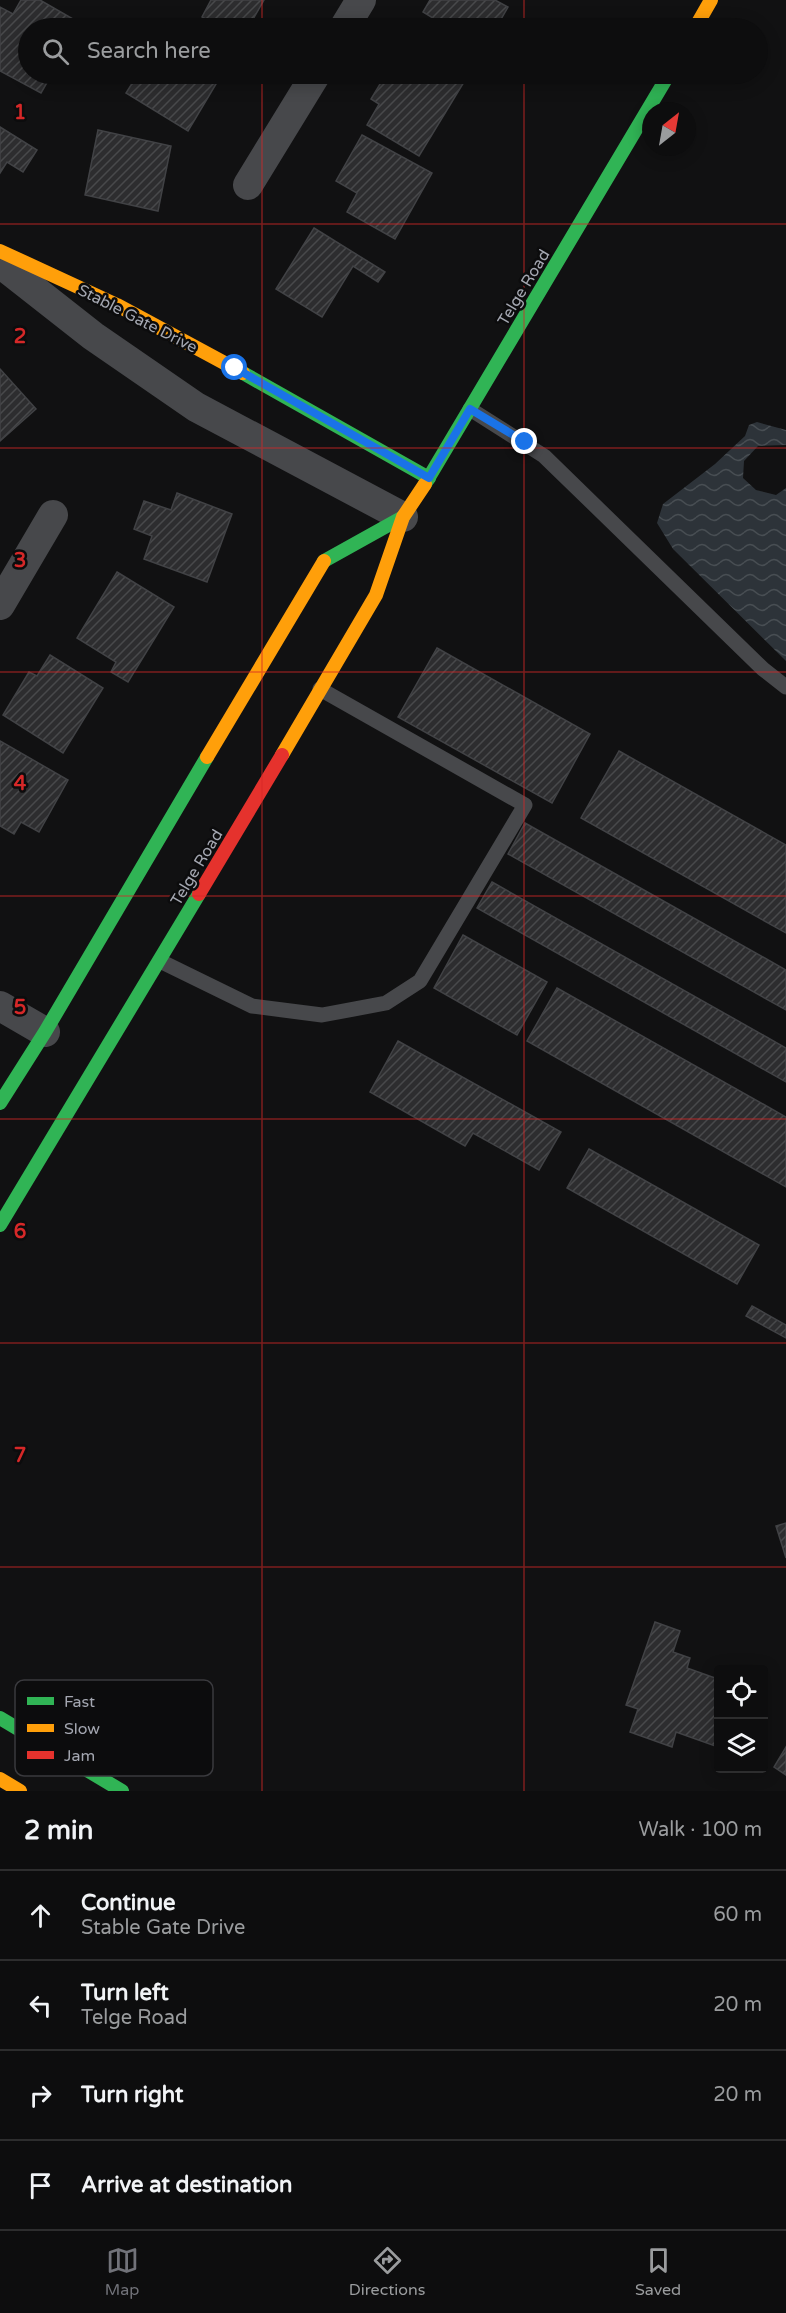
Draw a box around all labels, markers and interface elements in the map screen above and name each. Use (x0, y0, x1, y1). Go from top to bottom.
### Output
search box (18, 18, 768, 84)
icon: search (39, 35, 72, 68)
text: Search here (87, 38, 211, 64)
text: 1 (14, 101, 26, 125)
north arrow (642, 102, 696, 156)
street label: Telge Road (493, 246, 554, 329)
street label: Stable Gate Drive (74, 280, 201, 358)
text: 2 (14, 325, 26, 349)
route start (221, 354, 247, 380)
route end (511, 428, 537, 454)
text: 3 (14, 549, 26, 573)
text: 4 (14, 772, 27, 796)
street label: Telge Road (166, 826, 227, 909)
text: 5 (14, 996, 26, 1020)
text: 6 (14, 1220, 26, 1244)
text: 7 (14, 1444, 26, 1468)
map controls (714, 1665, 768, 1773)
button: locate (714, 1665, 768, 1719)
legend (15, 1680, 213, 1776)
text: Fast (64, 1692, 95, 1712)
text: Slow (64, 1719, 100, 1739)
button: layers (714, 1719, 768, 1773)
text: Jam (64, 1746, 95, 1766)
text: 2 min (24, 1815, 93, 1846)
text: Walk · 100 m (639, 1818, 762, 1842)
text: Continue (81, 1890, 176, 1916)
icon: ahead (24, 1899, 57, 1932)
text: 60 m (713, 1903, 762, 1927)
text: Stable Gate Drive (81, 1916, 245, 1940)
text: Turn left (81, 1980, 169, 2006)
icon: left (24, 1989, 57, 2022)
text: 20 m (713, 1993, 762, 2017)
text: Telge Road (81, 2006, 188, 2030)
icon: right (24, 2079, 57, 2112)
text: Turn right (81, 2082, 183, 2108)
text: 20 m (713, 2083, 762, 2107)
icon: arrive (24, 2169, 57, 2202)
text: Arrive at destination (81, 2172, 292, 2198)
tab: Map (105, 2244, 139, 2300)
tab: Directions (349, 2244, 425, 2300)
tab: Saved (635, 2244, 681, 2300)

